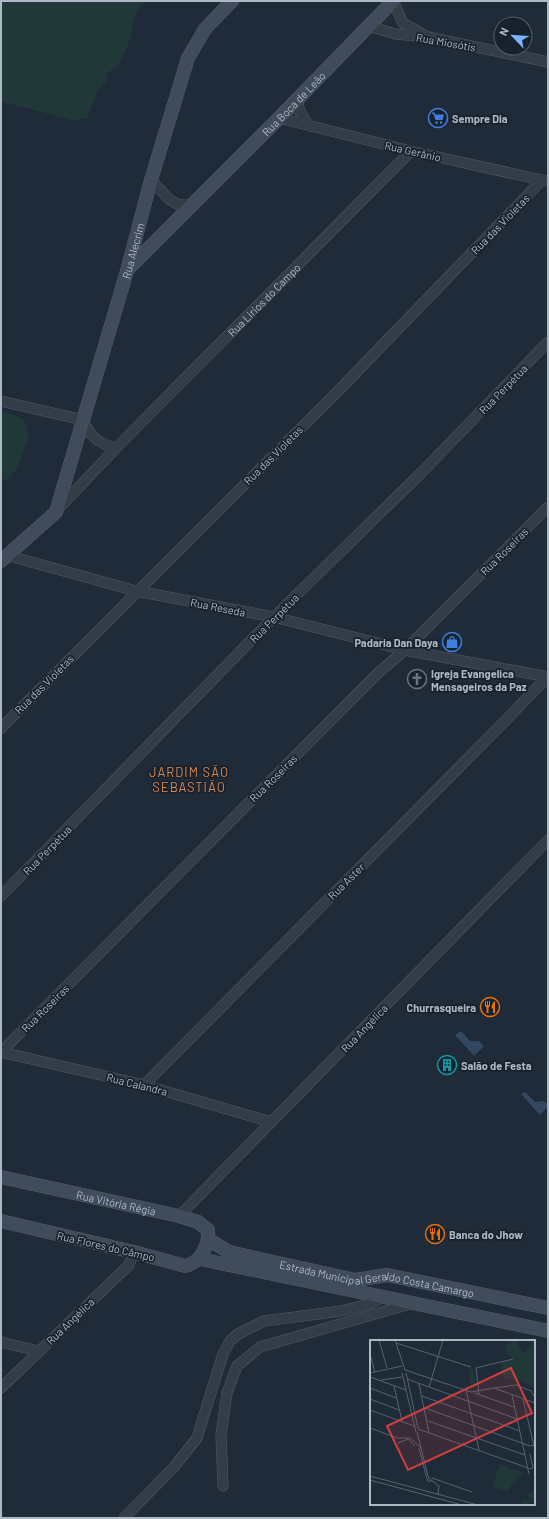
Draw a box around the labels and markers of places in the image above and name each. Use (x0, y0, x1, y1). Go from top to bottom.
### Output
supermarket icon: Sempre Dia (427, 107, 449, 129)
place label: Sempre Dia (452, 112, 508, 125)
shop icon: Padaria Dan Daya (441, 631, 463, 653)
place label: Padaria Dan Daya (354, 636, 438, 649)
place label: Igreja Evangelica Mensageiros da Paz (431, 667, 527, 693)
church icon: Igreja Evangelica Mensageiros da Paz (406, 668, 428, 690)
restaurant icon: Churrasqueira (479, 996, 501, 1018)
place label: Churrasqueira (407, 1001, 476, 1014)
building icon: Salão de Festa (436, 1054, 458, 1076)
place label: Salão de Festa (461, 1059, 532, 1072)
restaurant icon: Banca do Jhow (424, 1223, 446, 1245)
place label: Banca do Jhow (449, 1228, 523, 1241)

